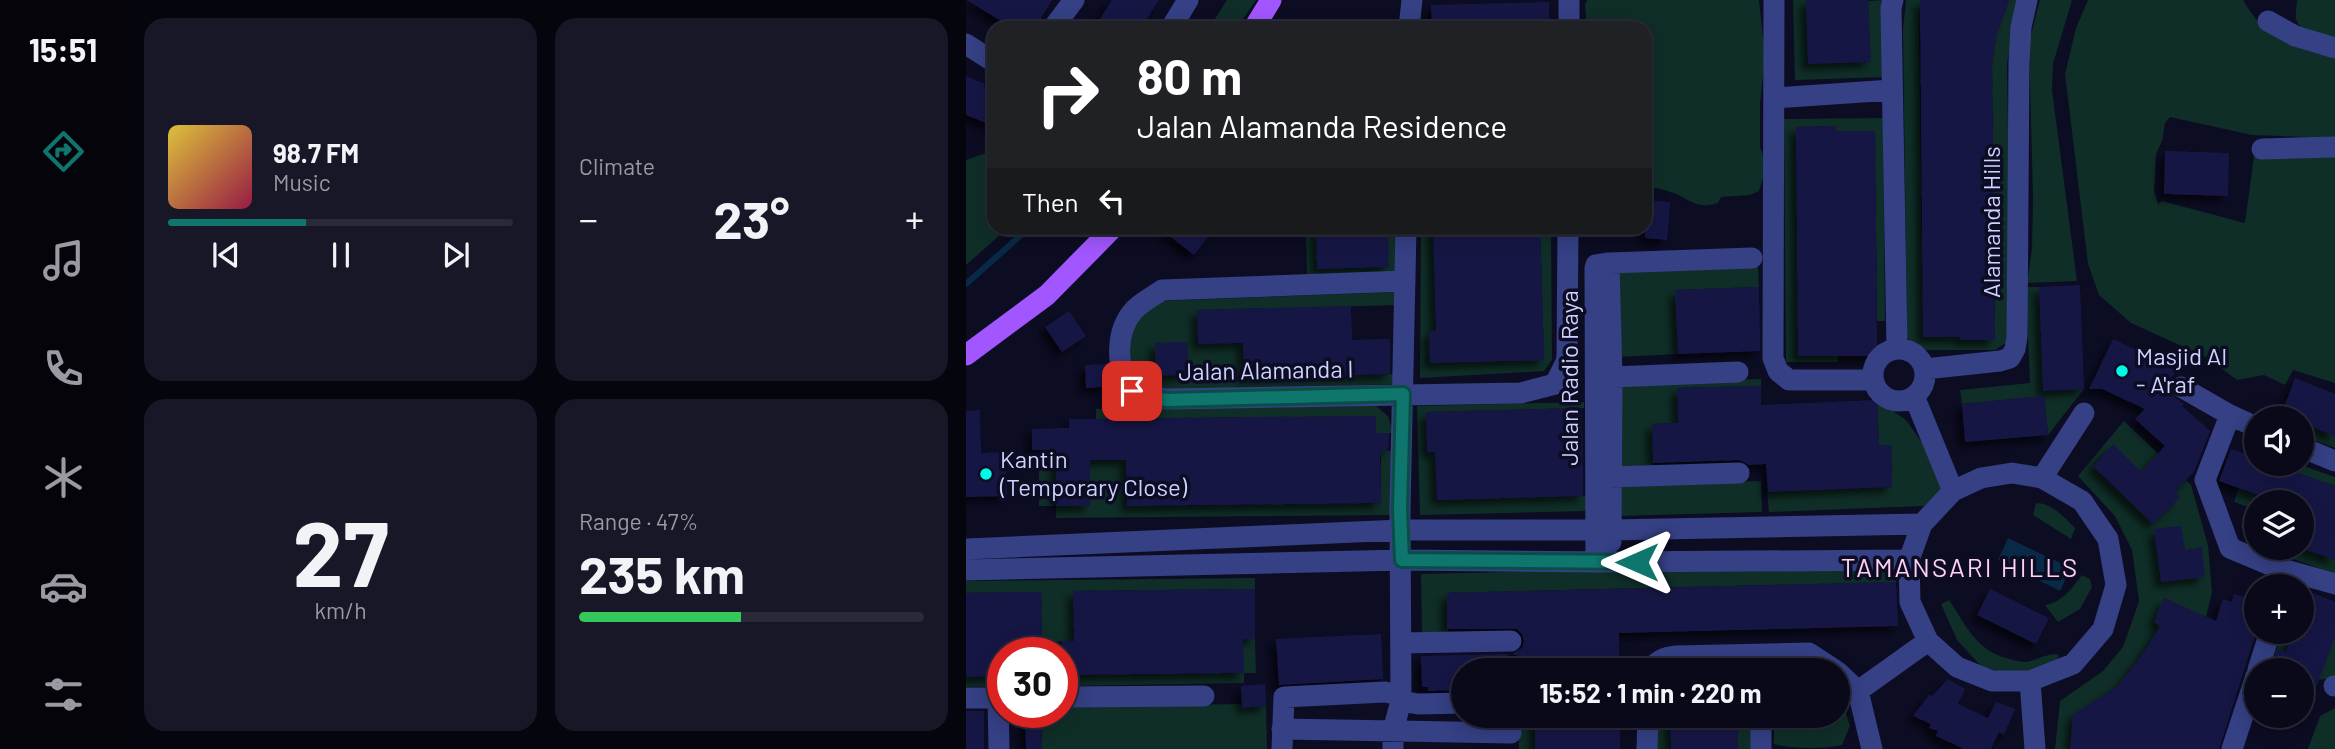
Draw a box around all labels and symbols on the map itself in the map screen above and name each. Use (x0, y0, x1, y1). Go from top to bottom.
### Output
street label: Alamanda Hills (1976, 146, 2005, 298)
street label: Jalan Radio Raya (1554, 290, 1583, 466)
place label: Masjid Al - A'raf (2136, 341, 2227, 398)
street label: Jalan Alamanda I (1178, 353, 1354, 386)
pin (1102, 361, 1162, 421)
marker: Masjid Al - A'raf (2114, 363, 2130, 379)
place label: Kantin (Temporary Close) (999, 444, 1188, 501)
marker: Kantin (Temporary Close) (978, 466, 994, 482)
position arrow (1600, 525, 1674, 599)
district label: TAMANSARI HILLS (1841, 551, 2079, 582)
speed limit sign: 30 (987, 637, 1078, 728)

